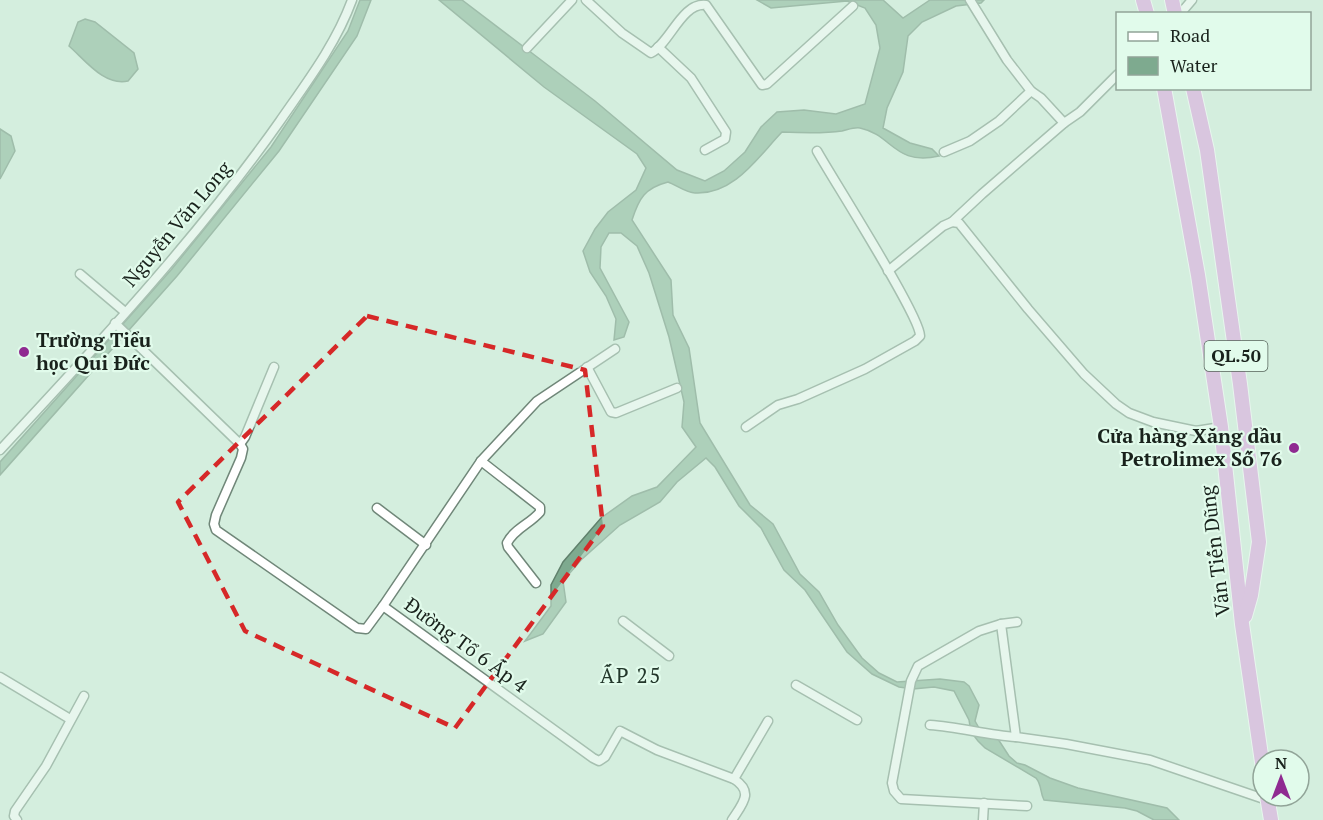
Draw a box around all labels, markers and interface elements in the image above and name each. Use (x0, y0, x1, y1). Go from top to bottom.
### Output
legend (1116, 12, 1311, 90)
text: Road (1170, 23, 1210, 47)
text: Water (1170, 53, 1217, 77)
street label: Nguyễn Văn Long (116, 155, 237, 292)
place label: Trường Tiểu học Qui Đức (36, 326, 152, 376)
road number: QL.50 (1204, 341, 1268, 371)
marker: Trường Tiểu học Qui Đức (17, 345, 31, 359)
place label: Cửa hàng Xăng dầu Petrolimex Số 76 (1097, 422, 1283, 472)
marker: Cửa hàng Xăng dầu Petrolimex Số 76 (1287, 441, 1301, 455)
street label: Văn Tiến Dũng (1193, 484, 1236, 618)
street label: Đường Tổ 6 Ấp 4 (399, 591, 533, 699)
district label: ẤP 25 (600, 661, 662, 689)
north arrow (1251, 748, 1311, 808)
text: N (1275, 752, 1287, 774)

